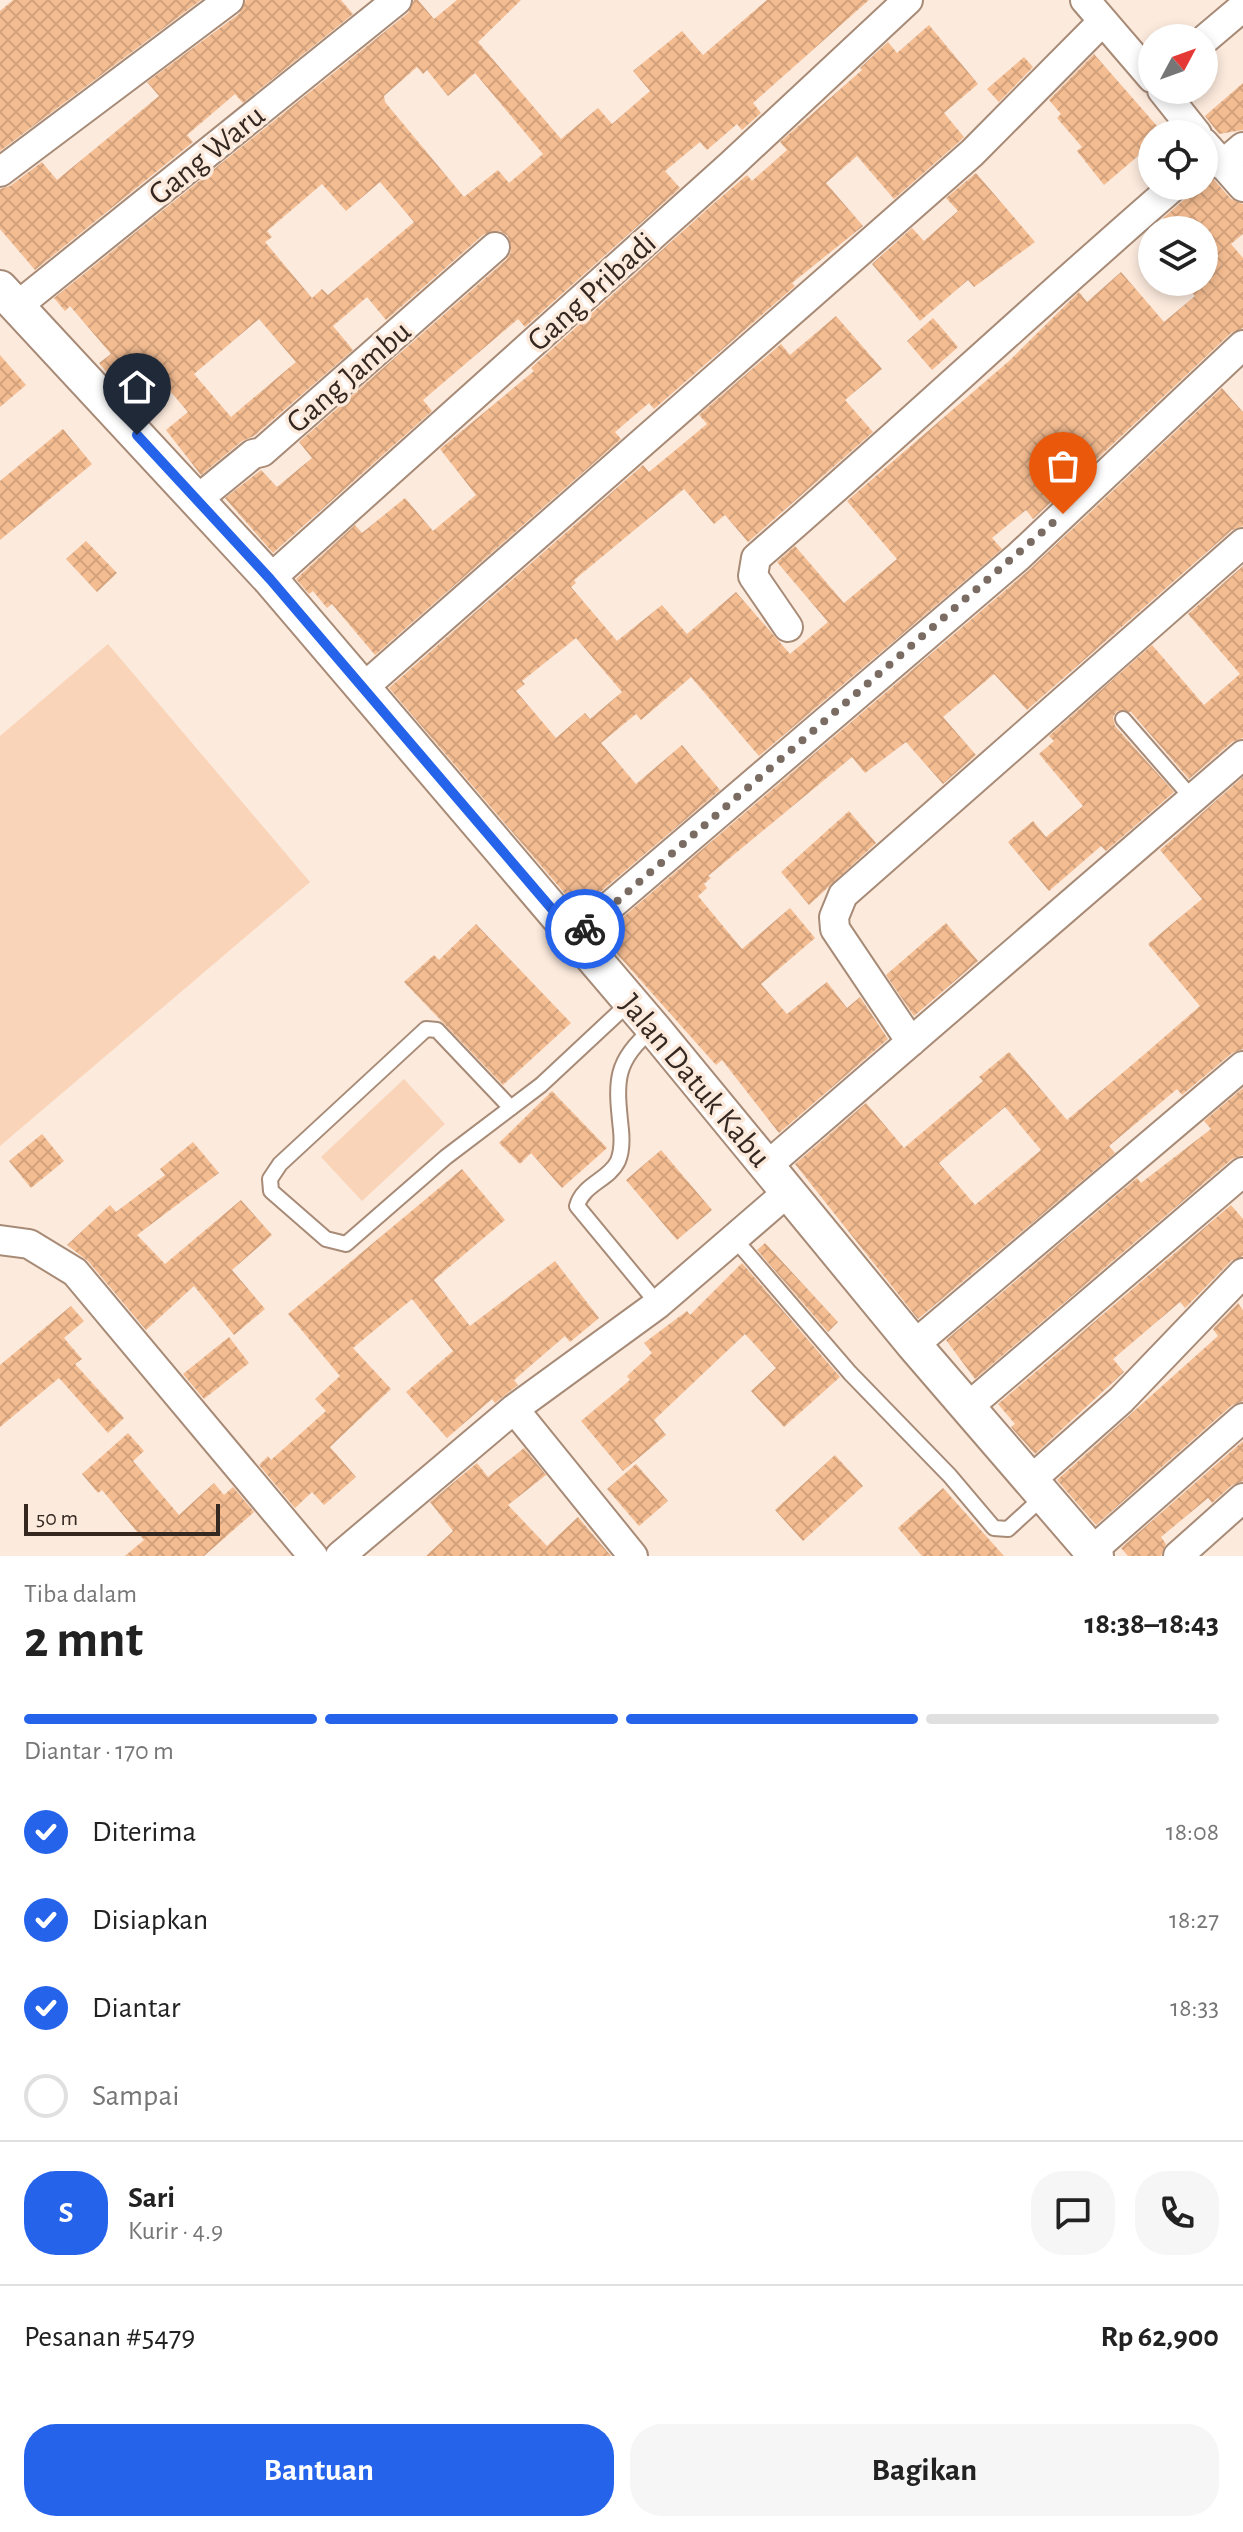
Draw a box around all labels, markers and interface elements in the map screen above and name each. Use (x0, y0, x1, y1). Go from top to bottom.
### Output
north arrow (1138, 24, 1218, 104)
map controls (1138, 24, 1218, 296)
street label: Gang Waru (143, 99, 271, 211)
button: locate (1138, 120, 1218, 200)
button: layers (1138, 216, 1218, 296)
street label: Gang Pribadi (521, 226, 662, 357)
street label: Gang Jambu (280, 315, 417, 439)
pin (103, 353, 171, 435)
icon: home (115, 365, 159, 409)
pin (1029, 432, 1097, 514)
icon: bag (1041, 444, 1085, 488)
courier (545, 889, 625, 969)
icon: bike (563, 907, 607, 951)
street label: Jalan Datuk Kabu (614, 988, 777, 1173)
scale bar (24, 1500, 220, 1536)
text: 50 m (36, 1507, 78, 1529)
text: Tiba dalam (24, 1581, 137, 1607)
text: 18:38–18:43 (1085, 1609, 1219, 1639)
text: 2 mnt (24, 1614, 143, 1666)
text: Diantar · 170 m (24, 1738, 174, 1764)
icon: check (24, 1810, 68, 1854)
text: Diterima (92, 1817, 196, 1847)
text: 18:08 (1166, 1819, 1219, 1845)
icon: check (24, 1898, 68, 1942)
text: Disiapkan (92, 1905, 208, 1935)
text: 18:27 (1169, 1907, 1219, 1933)
icon: check (24, 1986, 68, 2030)
text: Diantar (92, 1993, 181, 2023)
text: 18:33 (1170, 1995, 1219, 2021)
text: Sampai (92, 2081, 180, 2111)
button: chat (1031, 2171, 1115, 2255)
button: phone (1135, 2171, 1219, 2255)
text: Sari (128, 2183, 175, 2213)
text: S (59, 2198, 73, 2228)
text: Kurir · 4.9 (128, 2218, 223, 2244)
text: Pesanan #5479 (24, 2322, 195, 2352)
text: Rp 62,900 (1101, 2322, 1219, 2352)
button: Bantuan (24, 2424, 614, 2516)
button: Bagikan (630, 2424, 1219, 2516)

